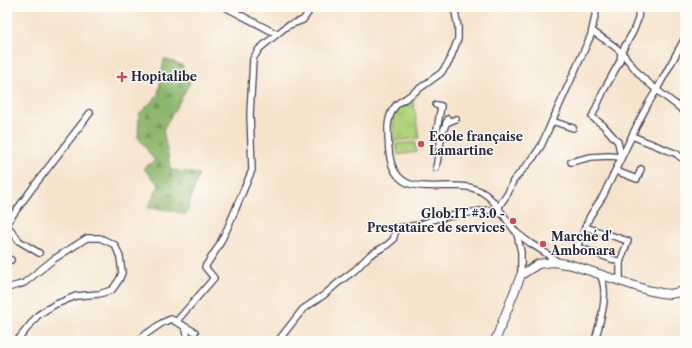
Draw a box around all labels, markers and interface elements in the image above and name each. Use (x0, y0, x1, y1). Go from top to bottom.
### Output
place label: Hopitalibe (131, 69, 197, 84)
marker: Hopitalibe (116, 71, 128, 83)
place label: Ecole française Lamartine (429, 129, 523, 158)
marker: Ecole française Lamartine (416, 139, 426, 149)
place label: Glob.IT #3.0 - Prestataire de services (367, 206, 505, 235)
marker: Glob.IT #3.0 - Prestataire de services (508, 216, 518, 226)
place label: Marché d' Ambonara (550, 229, 617, 258)
marker: Marché d' Ambonara (538, 239, 548, 249)

